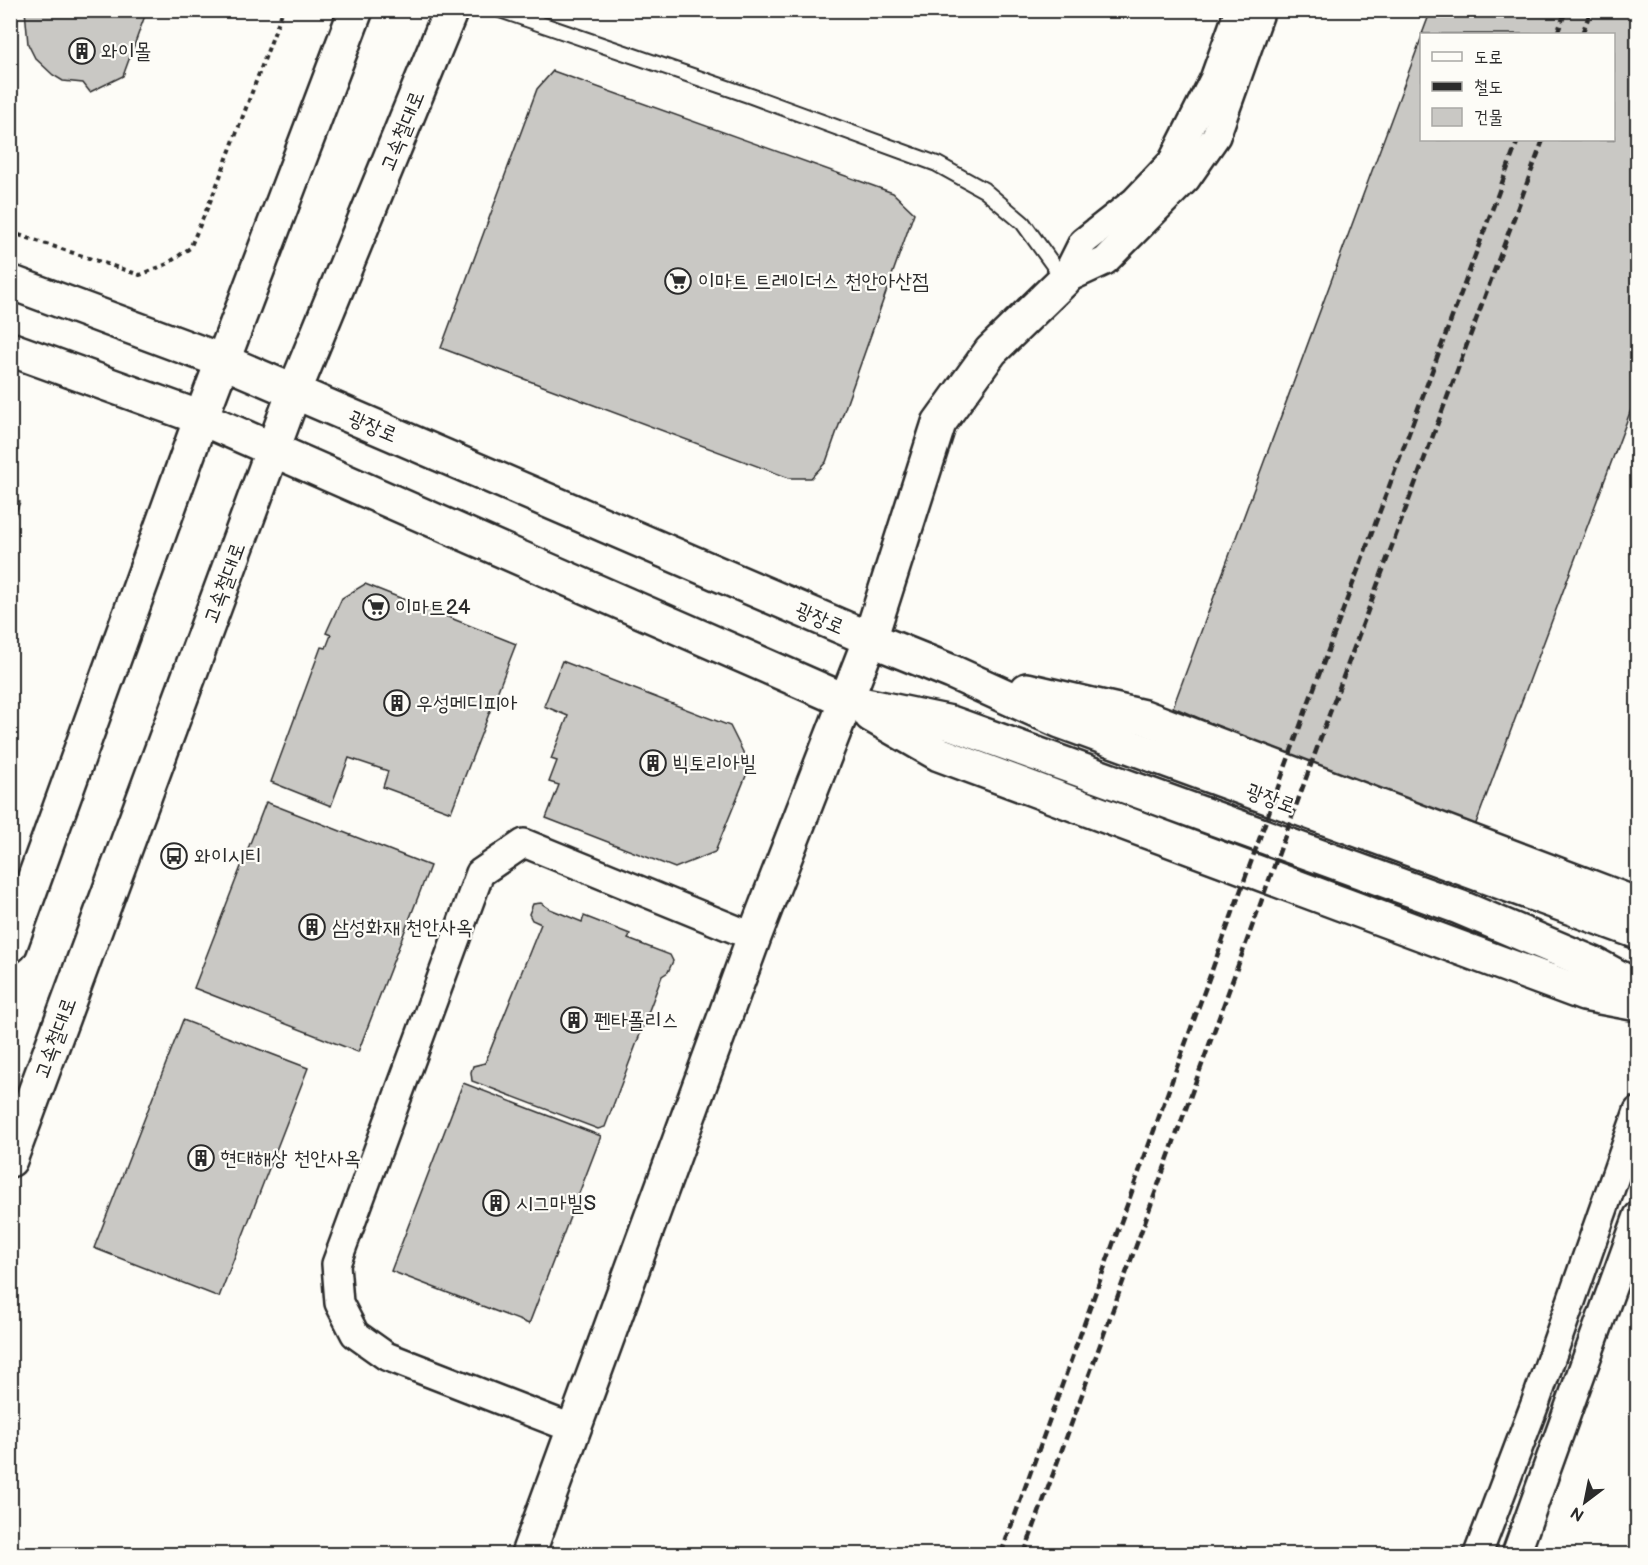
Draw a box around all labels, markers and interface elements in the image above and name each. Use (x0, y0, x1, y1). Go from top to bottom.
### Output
legend (1420, 33, 1615, 141)
building icon: 와이몰 (67, 36, 97, 66)
place label: 와이몰 (101, 39, 152, 64)
text: 도로 (1474, 47, 1503, 68)
text: 철도 (1474, 77, 1503, 98)
street label: 고속철대로 (375, 87, 430, 175)
text: 건물 (1474, 107, 1503, 128)
supermarket icon: 이마트 트레이더스 천안아산점 (663, 266, 693, 296)
place label: 이마트 트레이더스 천안아산점 (698, 269, 929, 294)
street label: 광장로 (345, 405, 401, 448)
street label: 고속철대로 (198, 539, 251, 627)
supermarket icon: 이마트24 (361, 592, 391, 622)
place label: 이마트24 (395, 595, 471, 620)
street label: 광장로 (792, 597, 848, 640)
building icon: 우성메디피아 (382, 688, 412, 718)
place label: 우성메디피아 (416, 691, 517, 716)
building icon: 빅토리아빌 (638, 748, 668, 778)
place label: 빅토리아빌 (672, 751, 757, 776)
street label: 광장로 (1243, 778, 1299, 819)
bus stop icon: 와이시티 (159, 841, 189, 871)
place label: 와이시티 (194, 844, 262, 869)
building icon: 삼성화재 천안사옥 (297, 912, 327, 942)
place label: 삼성화재 천안사옥 (332, 915, 473, 940)
street label: 고속철대로 (29, 994, 82, 1082)
building icon: 펜타폴리스 (559, 1005, 589, 1035)
place label: 펜타폴리스 (594, 1008, 679, 1033)
building icon: 현대해상 천안사옥 (186, 1143, 216, 1173)
place label: 현대해상 천안사옥 (220, 1146, 361, 1171)
building icon: 시그마빌S (481, 1188, 511, 1218)
place label: 시그마빌S (516, 1191, 596, 1216)
north arrow (1555, 1472, 1615, 1532)
text: N (1568, 1502, 1588, 1525)

